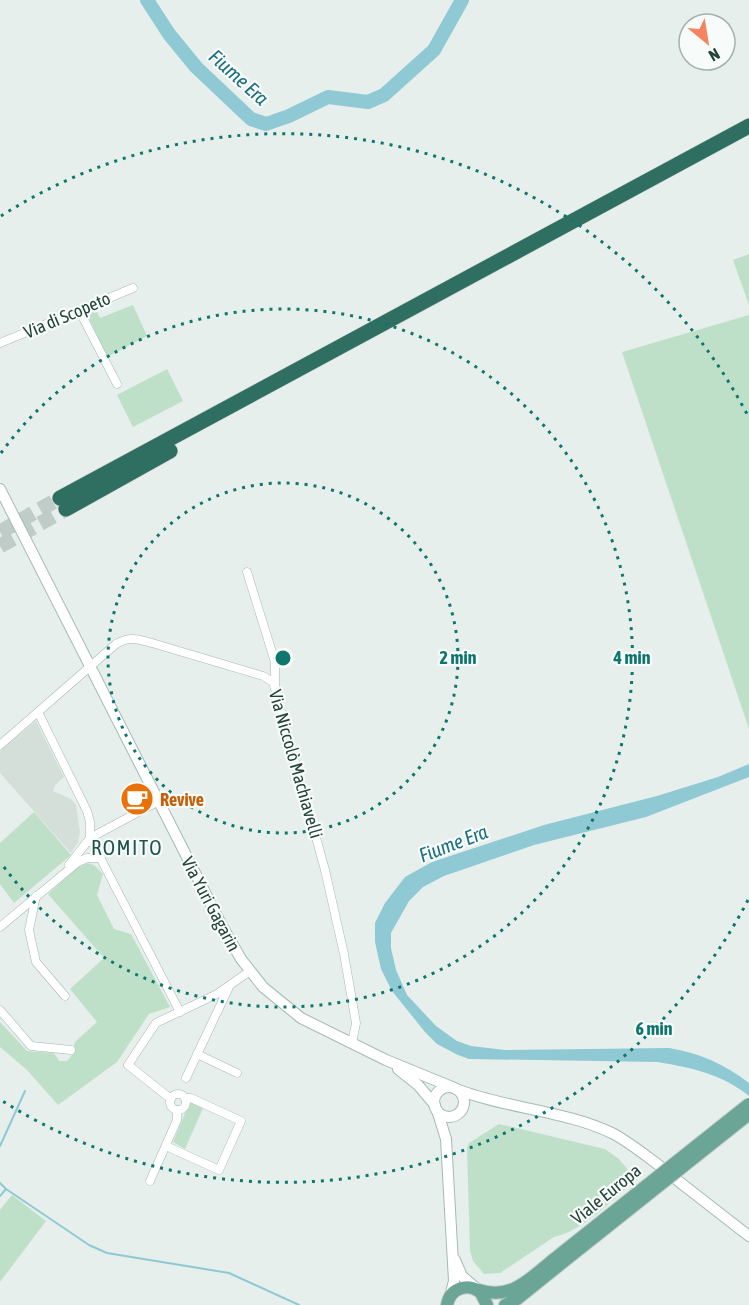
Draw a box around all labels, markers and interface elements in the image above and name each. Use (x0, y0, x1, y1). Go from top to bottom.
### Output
north arrow (677, 12, 737, 72)
water label: Fiume Era (205, 44, 273, 110)
text: N (706, 45, 723, 65)
street label: Via di Scopeto (21, 287, 113, 343)
text: 2 min (440, 647, 477, 668)
text: 4 min (613, 647, 651, 668)
centre of rings (273, 648, 293, 668)
street label: Via Niccolò Machiavelli (265, 687, 327, 841)
cafe icon: Revive (119, 781, 155, 817)
place label: Revive (160, 789, 204, 810)
water label: Fiume Era (415, 819, 491, 867)
district label: ROMITO (91, 835, 163, 859)
street label: Via Yuri Gagarin (177, 853, 245, 955)
text: 6 min (636, 1018, 673, 1039)
street label: Viale Europa (567, 1160, 645, 1228)

